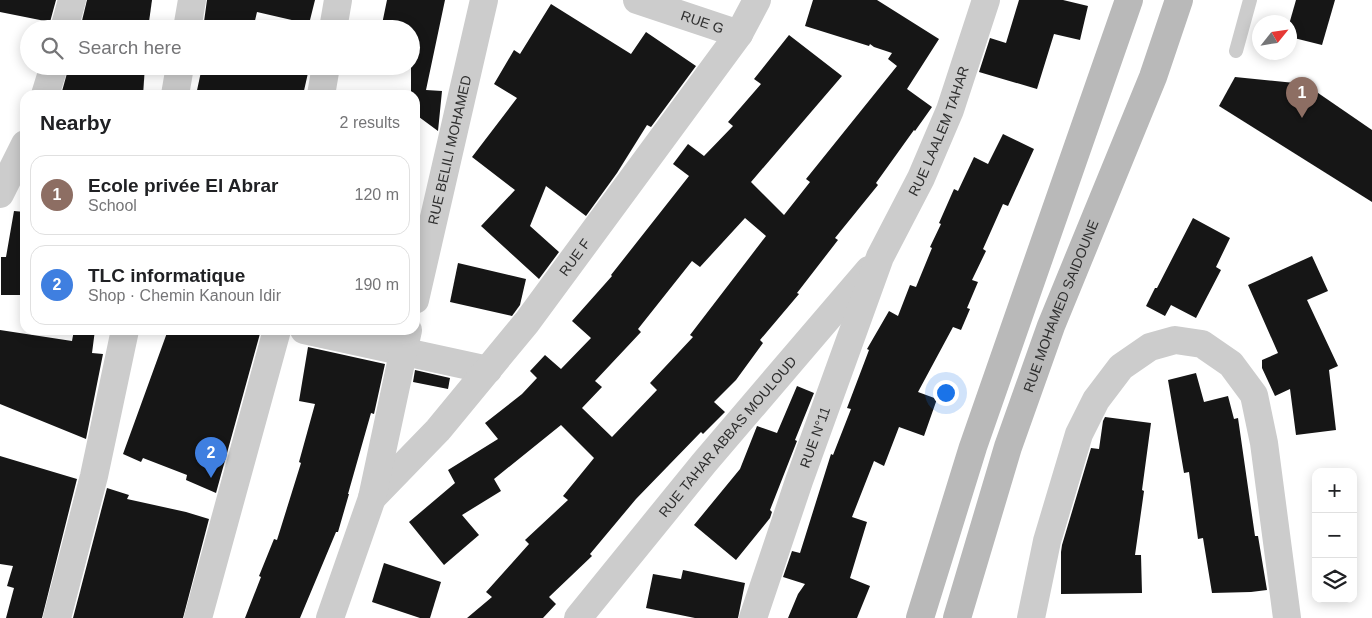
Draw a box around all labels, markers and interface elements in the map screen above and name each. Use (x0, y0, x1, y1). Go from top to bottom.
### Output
street label: RUE G (679, 7, 726, 36)
north arrow (1252, 15, 1297, 60)
search box (20, 20, 420, 75)
icon: search (38, 34, 66, 62)
text: Search here (78, 37, 182, 58)
street label: RUE LAALEM TAHAR (905, 64, 972, 199)
street label: RUE BELILI MOHAMED (425, 74, 474, 226)
pin: 1 (1286, 77, 1318, 118)
text: Nearby (40, 111, 111, 134)
text: 2 results (340, 114, 400, 131)
text: Ecole privée El Abrar (88, 175, 278, 196)
text: 1 (53, 186, 61, 203)
text: 120 m (355, 186, 399, 203)
text: School (88, 197, 137, 214)
street label: RUE MOHAMED SAIDOUNE (1020, 217, 1102, 394)
street label: RUE F (556, 236, 594, 279)
text: TLC informatique (88, 265, 245, 286)
text: 2 (53, 276, 61, 293)
text: 190 m (355, 276, 399, 293)
text: Shop · Chemin Kanoun Idir (88, 287, 281, 304)
street label: RUE TAHAR ABBAS MOULOUD (655, 353, 800, 520)
your location (933, 380, 959, 406)
street label: RUE N°11 (796, 404, 833, 470)
pin: 2 (195, 437, 227, 478)
map controls (1312, 468, 1357, 603)
button: + (1312, 468, 1357, 513)
button: − (1312, 513, 1357, 558)
button: layers (1312, 558, 1357, 603)

